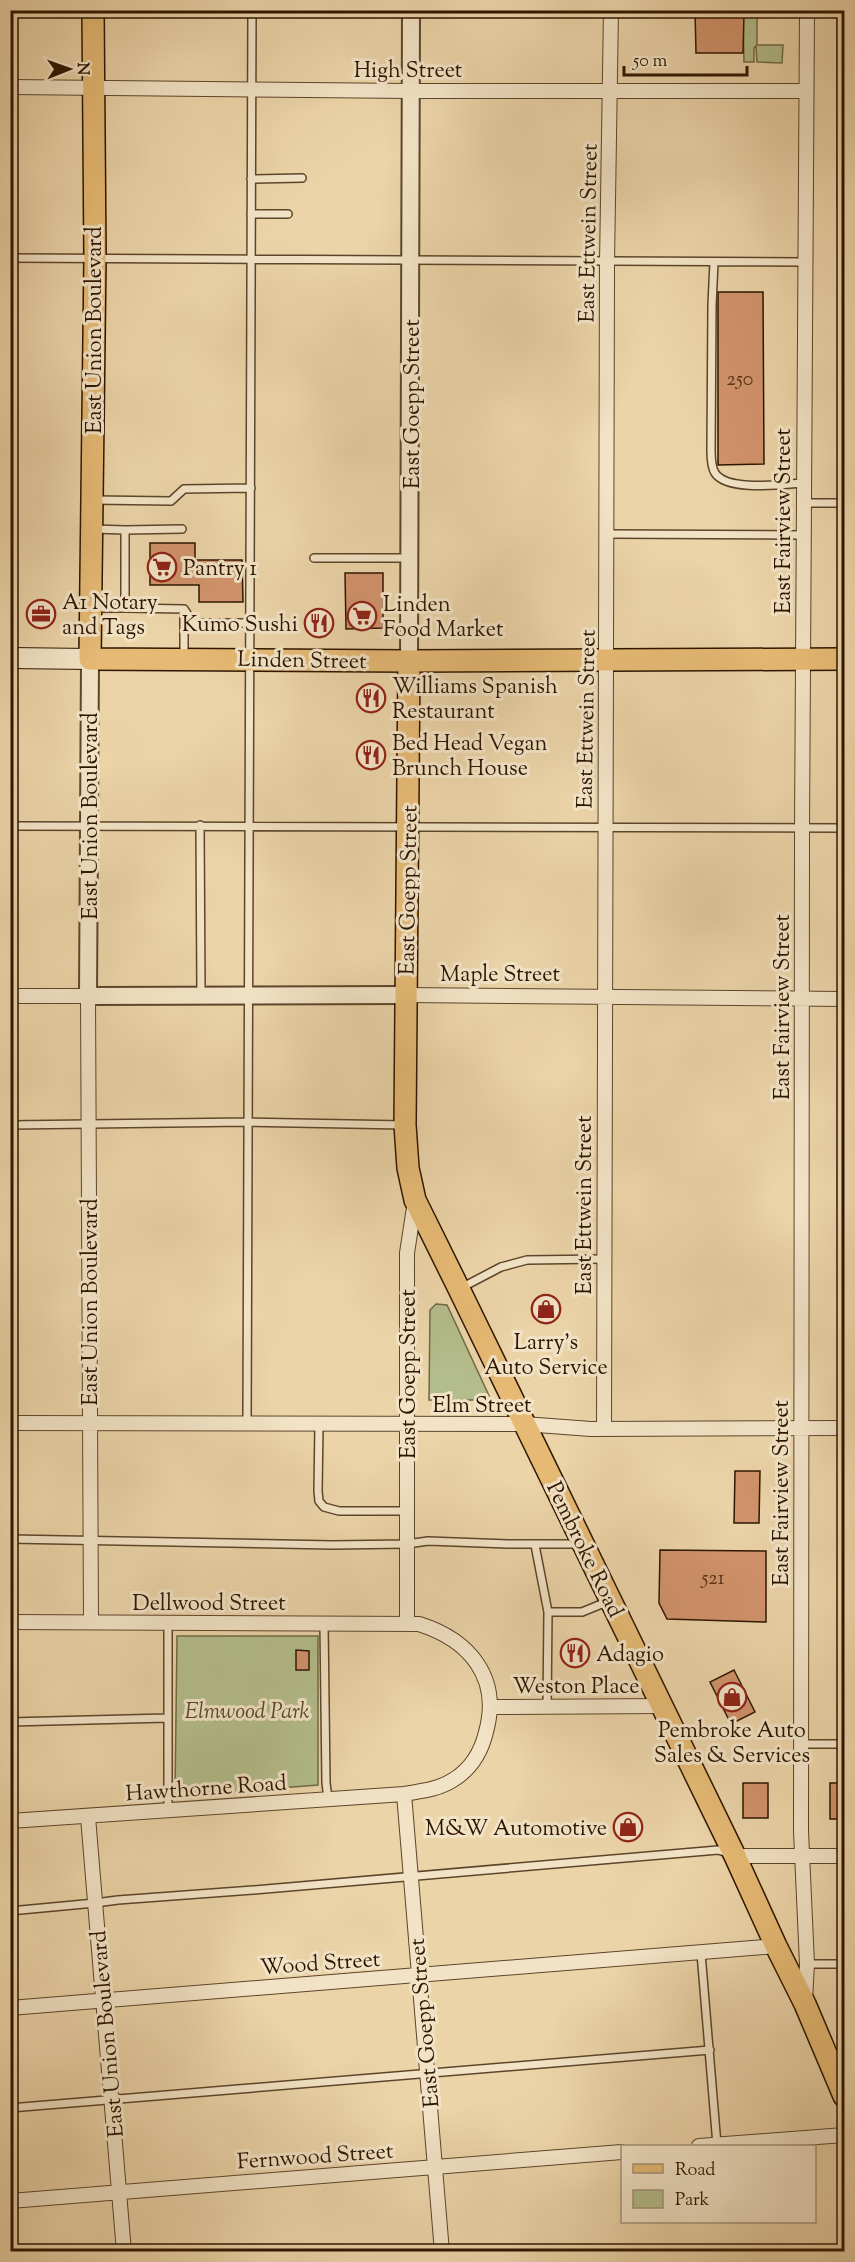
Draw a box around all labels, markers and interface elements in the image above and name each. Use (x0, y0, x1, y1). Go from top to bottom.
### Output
north arrow (39, 39, 99, 99)
scale bar (624, 39, 747, 77)
text: 50 m (632, 49, 668, 75)
street label: High Street (354, 56, 463, 88)
text: N (70, 62, 93, 76)
street label: East Ettwein Street (572, 143, 608, 323)
street label: East Union Boulevard (80, 226, 112, 434)
street label: East Goepp Street (398, 319, 430, 489)
house number: 250 (727, 366, 753, 395)
street label: East Fairview Street (769, 427, 801, 614)
supermarket icon: Pantry 1 (146, 551, 178, 583)
place label: Pantry 1 (183, 554, 257, 586)
place label: A1 Notary and Tags (62, 588, 158, 645)
place label: Linden Food Market (383, 590, 504, 647)
office icon: A1 Notary and Tags (25, 598, 57, 630)
supermarket icon: Linden Food Market (346, 600, 378, 632)
restaurant icon: Kumo Sushi (303, 607, 335, 639)
place label: Kumo Sushi (182, 610, 298, 642)
street label: East Ettwein Street (570, 629, 606, 809)
street label: Linden Street (237, 645, 367, 679)
place label: Williams Spanish Restaurant (392, 672, 558, 729)
restaurant icon: Williams Spanish Restaurant (355, 682, 387, 714)
street label: East Union Boulevard (76, 712, 108, 920)
place label: Bed Head Vegan Brunch House (392, 729, 548, 786)
restaurant icon: Bed Head Vegan Brunch House (355, 739, 387, 771)
street label: East Goepp Street (393, 804, 427, 975)
street label: East Fairview Street (768, 913, 800, 1100)
street label: Maple Street (440, 960, 560, 992)
street label: East Ettwein Street (570, 1115, 602, 1295)
street label: East Union Boulevard (76, 1198, 108, 1406)
street label: East Goepp Street (394, 1289, 426, 1459)
shop icon: Larry's Auto Service (530, 1293, 562, 1325)
place label: Larry's Auto Service (484, 1328, 608, 1385)
street label: Elm Street (432, 1391, 532, 1423)
street label: East Fairview Street (767, 1399, 799, 1586)
street label: Pembroke Road (537, 1477, 630, 1624)
house number: 521 (701, 1565, 725, 1594)
street label: Dellwood Street (132, 1589, 286, 1621)
restaurant icon: Adagio (559, 1637, 591, 1669)
place label: Adagio (596, 1640, 664, 1672)
street label: Weston Place (512, 1672, 640, 1704)
shop icon: Pembroke Auto Sales & Services (716, 1681, 748, 1713)
park label: Elmwood Park (185, 1697, 309, 1729)
place label: Pembroke Auto Sales & Services (654, 1716, 810, 1773)
street label: Hawthorne Road (125, 1768, 288, 1812)
shop icon: M&W Automotive (612, 1811, 644, 1843)
place label: M&W Automotive (425, 1814, 607, 1846)
street label: East Union Boulevard (84, 1929, 134, 2138)
street label: East Goepp Street (403, 1936, 449, 2109)
street label: Wood Street (259, 1945, 382, 1985)
street label: Fernwood Street (236, 2137, 395, 2179)
legend (621, 2145, 816, 2223)
text: Road (675, 2158, 715, 2184)
text: Park (675, 2188, 710, 2214)

